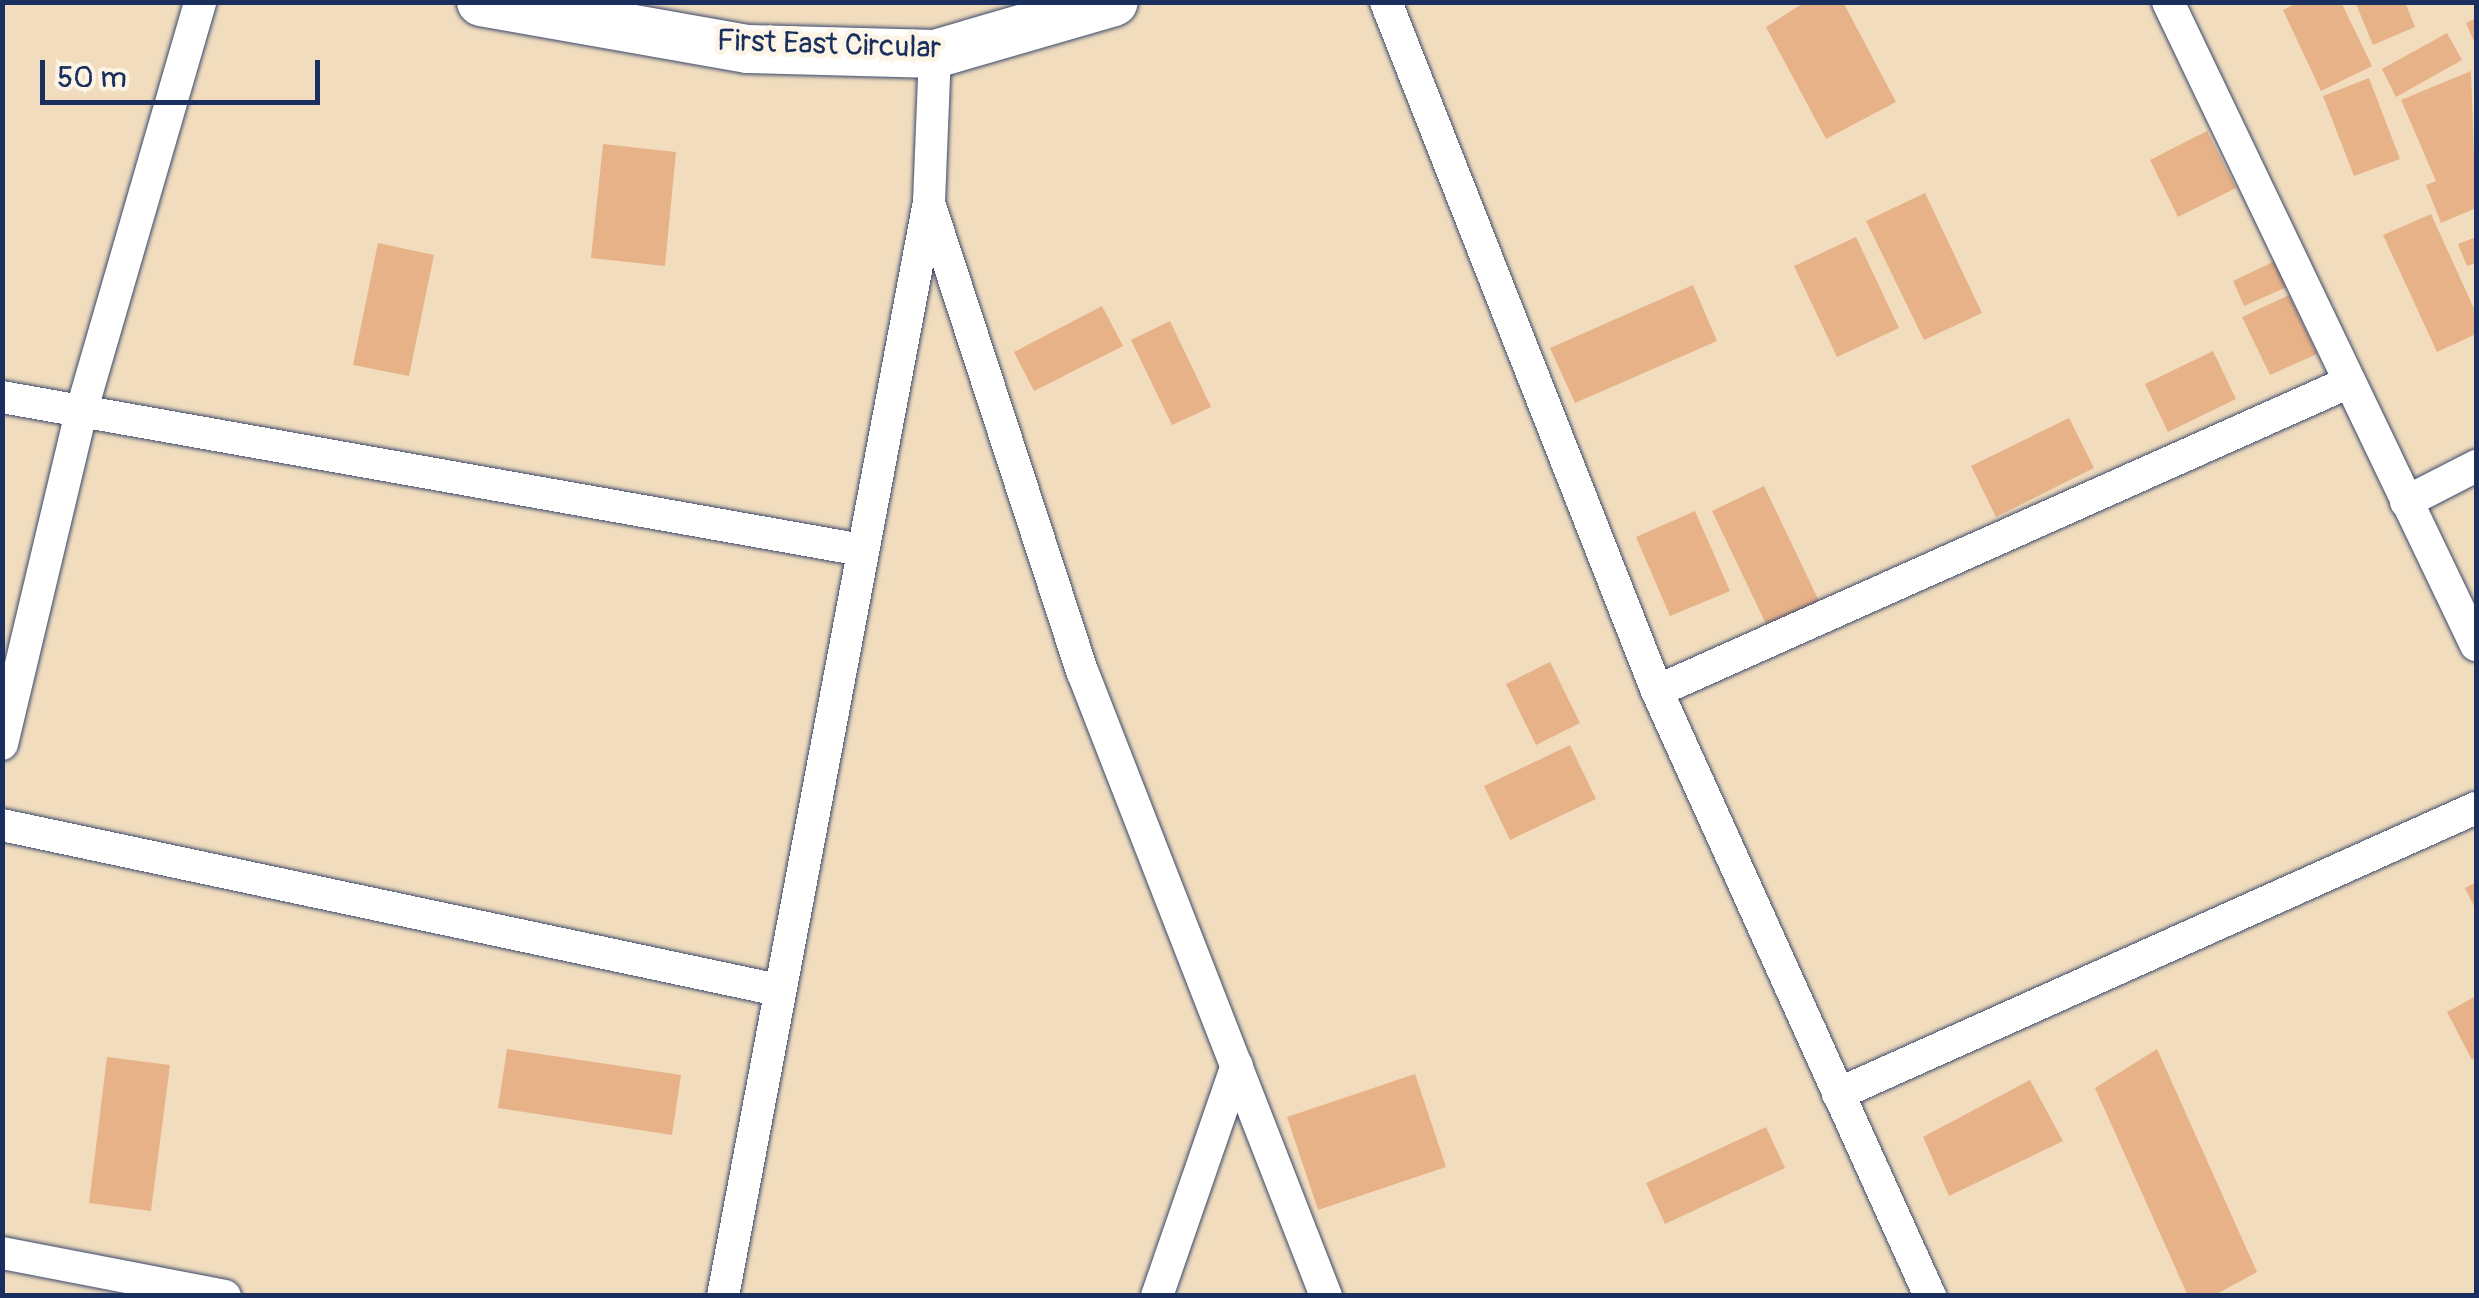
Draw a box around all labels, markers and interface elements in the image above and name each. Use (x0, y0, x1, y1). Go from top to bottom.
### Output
street label: First East Circular (716, 23, 942, 67)
scale bar (45, 40, 325, 102)
text: 50 m (57, 59, 127, 96)

